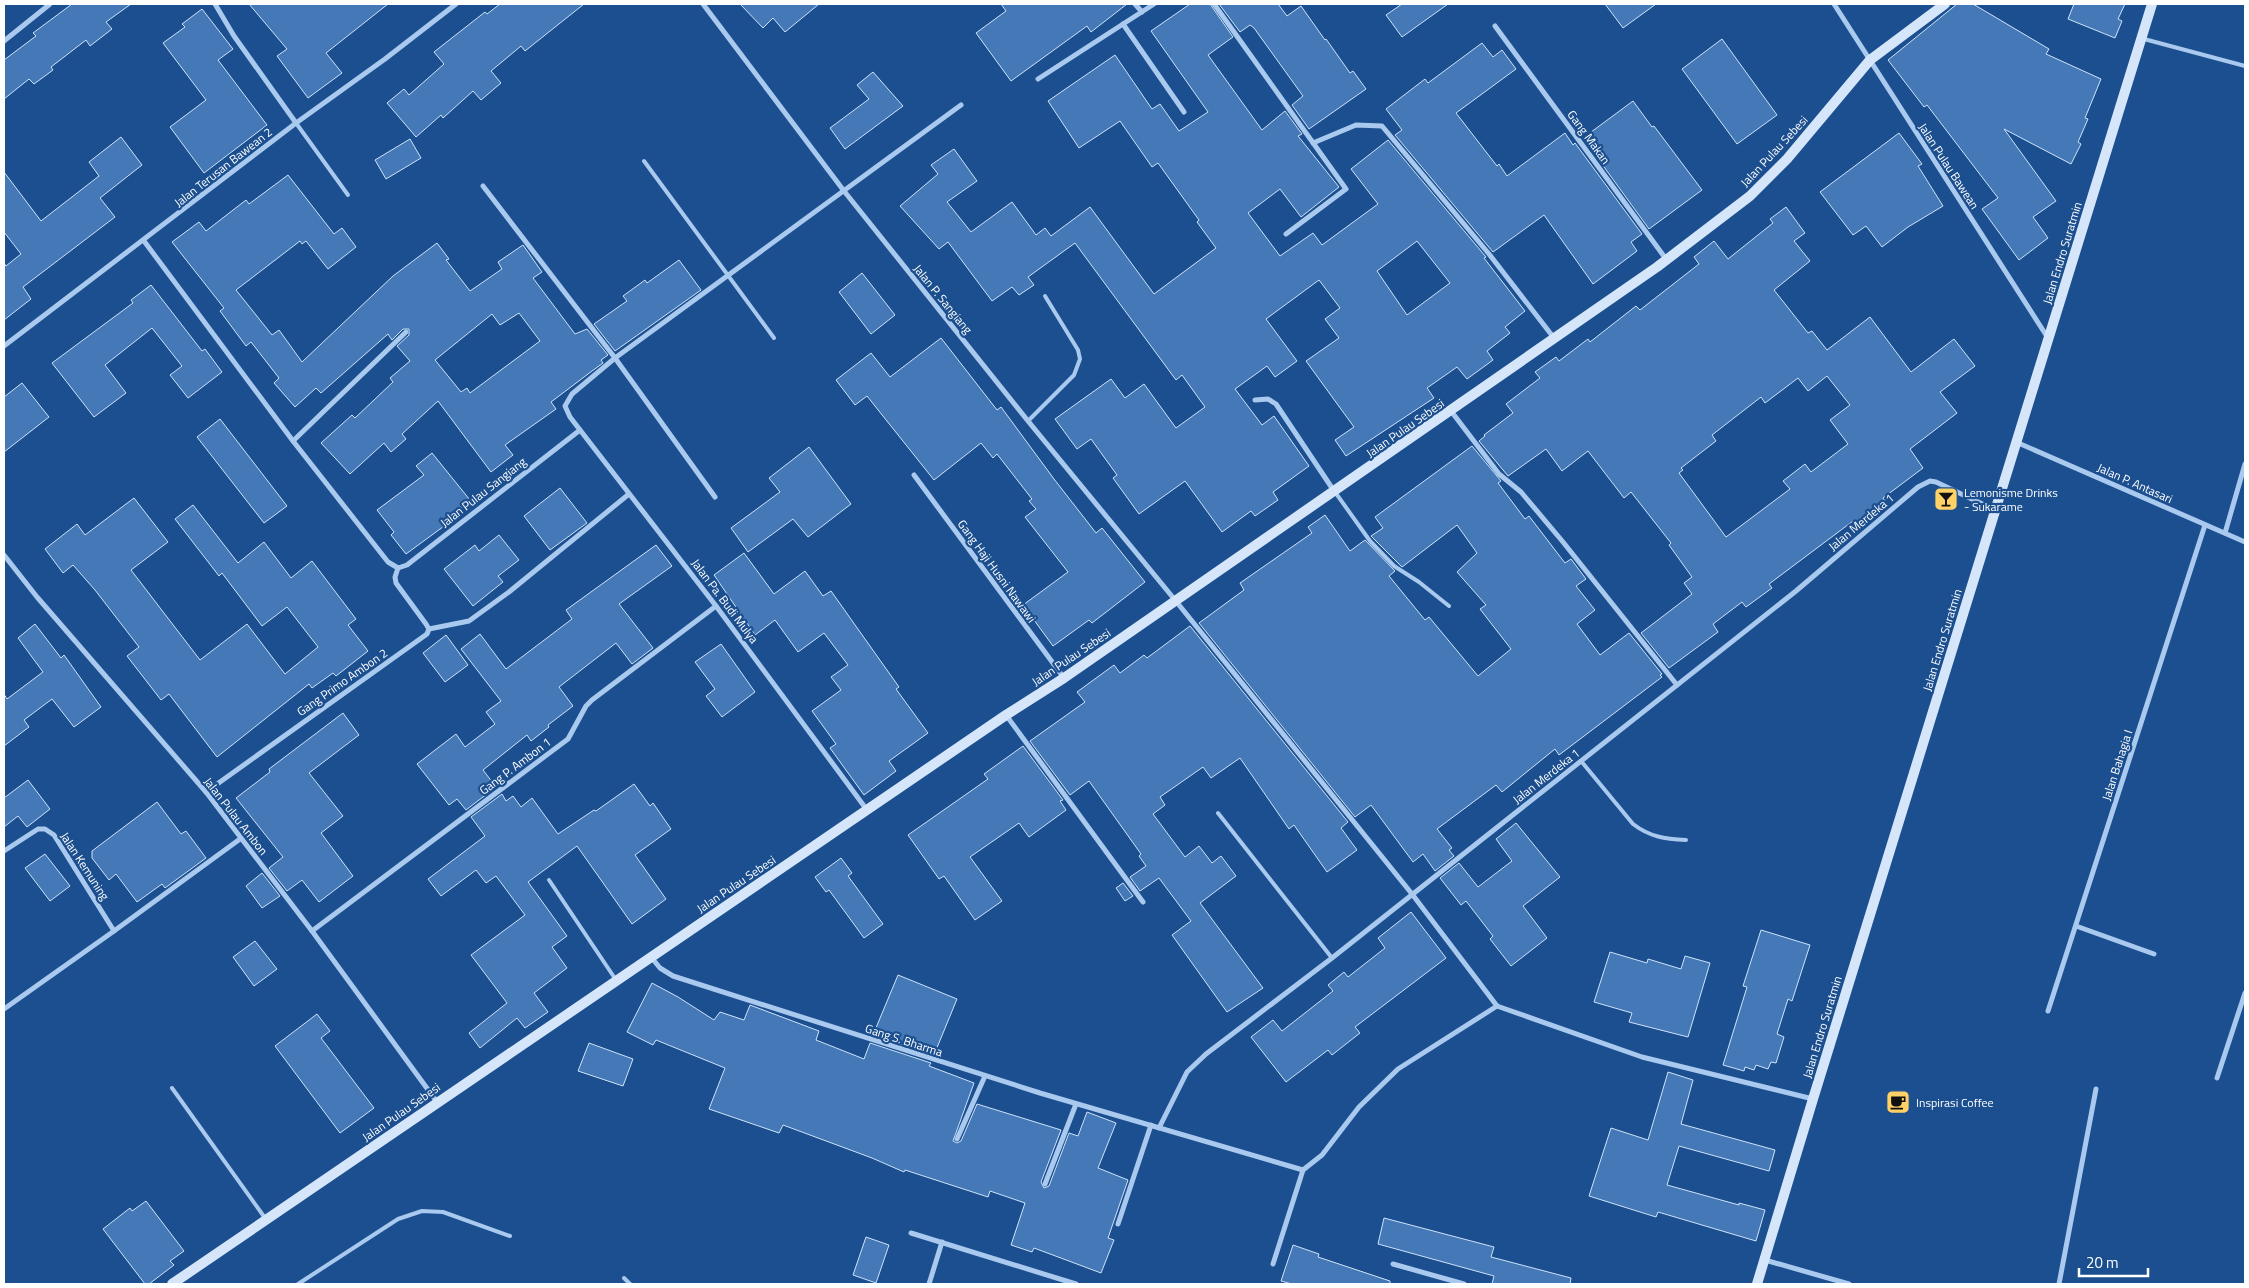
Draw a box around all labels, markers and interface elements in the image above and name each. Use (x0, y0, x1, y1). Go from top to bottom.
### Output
street label: Gang Makan (1563, 106, 1615, 168)
street label: Jalan Pulau Sebesi (1736, 111, 1812, 191)
street label: Jalan Pulau Bawean (1914, 119, 1984, 213)
street label: Jalan Terusan Bawean 2 (170, 123, 276, 211)
street label: Jalan Endro Suratmin (2037, 199, 2087, 307)
street label: Jalan P. Sangiang (909, 260, 977, 338)
street label: Jalan Pulau Sebesi (1362, 394, 1448, 462)
street label: Jalan Pulau Sangiang (436, 452, 530, 532)
street label: Jalan P. Antasari (2094, 458, 2176, 508)
place label: Lemonisme Drinks - Sukarame (1964, 483, 2058, 516)
bar icon: Lemonisme Drinks - Sukarame (1933, 486, 1959, 512)
street label: Jalan Merdeka 1 (1824, 489, 1898, 555)
street label: Gang Haji Husni Nawawi (953, 515, 1041, 627)
street label: Jalan Pa. Budi Mulya (687, 555, 763, 647)
street label: Jalan Endro Suratmin (1917, 586, 1967, 694)
street label: Jalan Pulau Sebesi (1028, 623, 1114, 691)
street label: Gang Primo Ambon 2 (293, 643, 391, 721)
street label: Jalan Bahagia I (2097, 727, 2137, 803)
street label: Gang P. Ambon 1 (475, 733, 555, 799)
street label: Jalan Merdeka 1 (1508, 744, 1584, 808)
street label: Jalan Pulau Ambon (199, 773, 273, 859)
street label: Jalan Kemuning (56, 828, 114, 904)
street label: Jalan Pulau Sebesi (693, 850, 779, 918)
street label: Jalan Endro Suratmin (1797, 973, 1847, 1081)
street label: Gang S. Bharma (863, 1019, 945, 1061)
street label: Jalan Pulau Sebesi (358, 1078, 444, 1146)
cafe icon: Inspirasi Coffee (1885, 1089, 1911, 1115)
place label: Inspirasi Coffee (1916, 1093, 1994, 1112)
scale bar (2079, 1246, 2148, 1278)
text: 20 m (2086, 1251, 2119, 1274)

